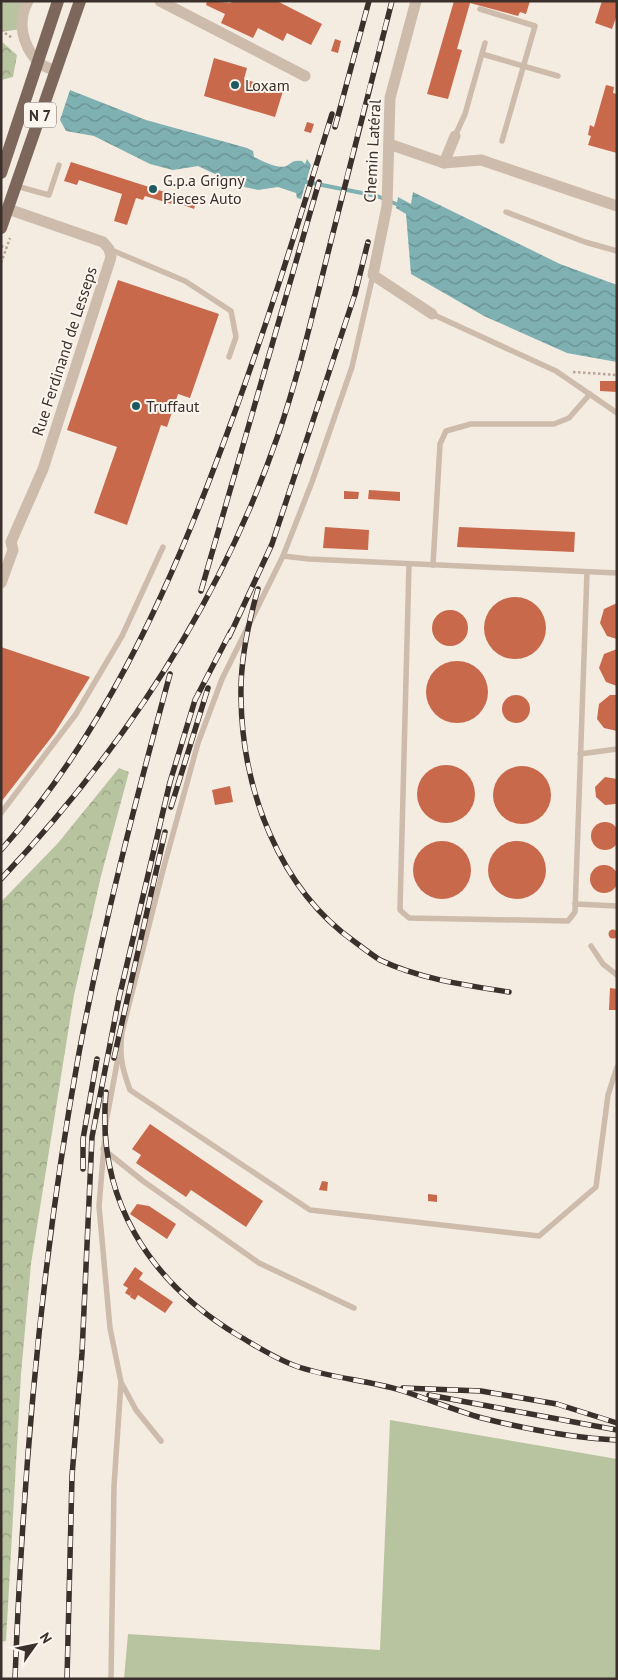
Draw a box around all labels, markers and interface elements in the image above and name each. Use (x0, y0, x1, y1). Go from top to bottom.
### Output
place label: Loxam (245, 75, 290, 95)
marker: Loxam (229, 79, 241, 91)
street label: Chemin Latéral (359, 98, 385, 203)
road number: N 7 (24, 102, 56, 128)
place label: G.p.a Grigny Pieces Auto (163, 170, 245, 208)
marker: G.p.a Grigny Pieces Auto (147, 183, 159, 195)
street label: Rue Ferdinand de Lesseps (27, 264, 101, 438)
place label: Truffaut (146, 396, 200, 416)
marker: Truffaut (130, 400, 142, 412)
north arrow (10, 1620, 60, 1670)
text: N (36, 1629, 56, 1647)

